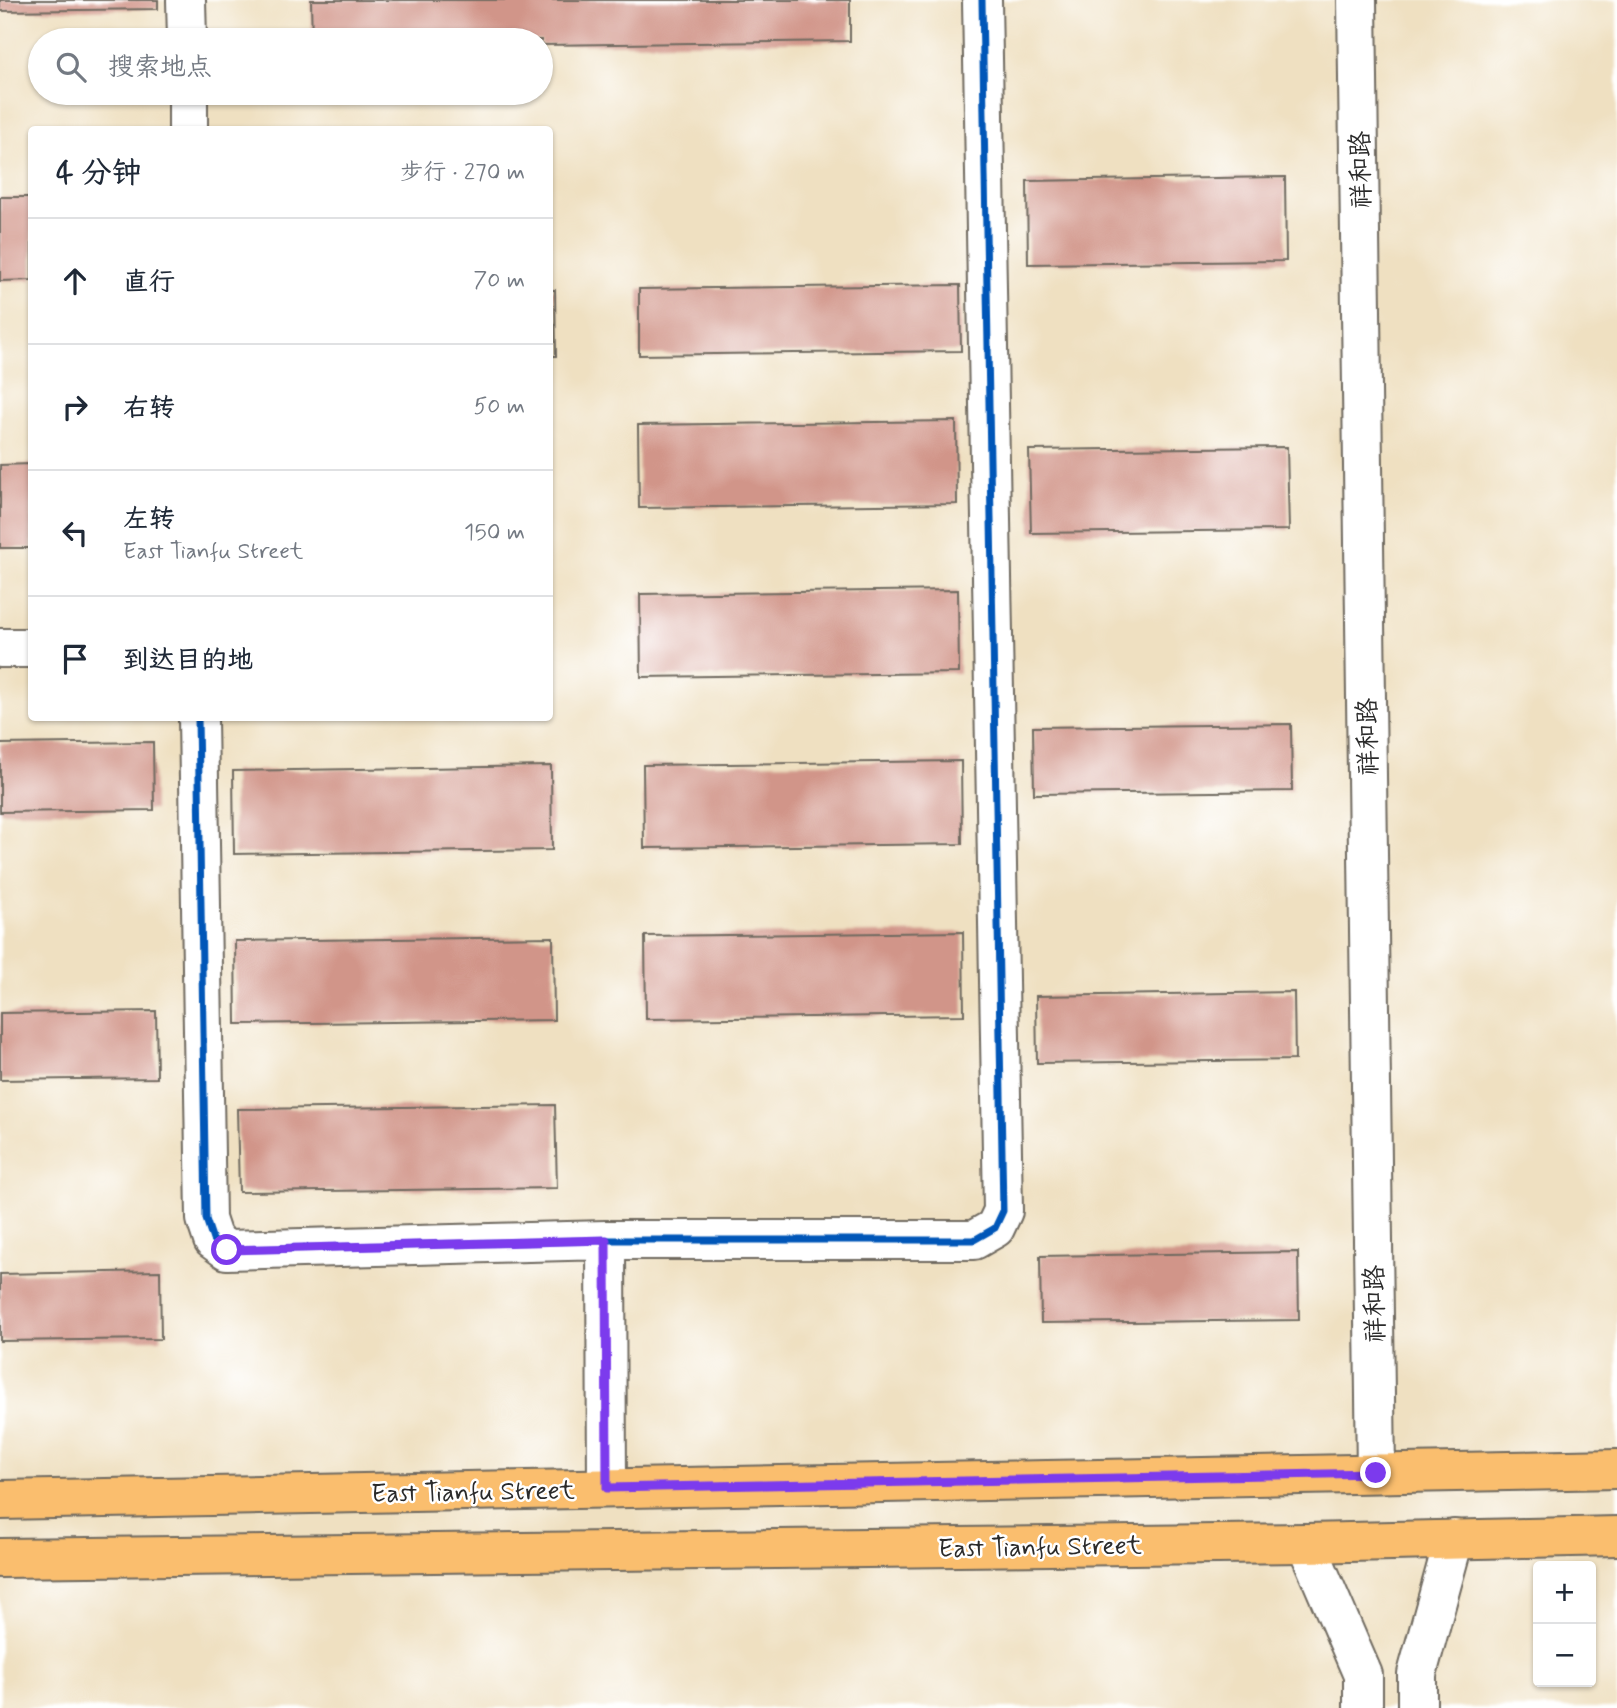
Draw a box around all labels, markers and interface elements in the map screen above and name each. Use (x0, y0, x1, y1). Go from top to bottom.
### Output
search box (28, 28, 553, 105)
icon: search (52, 48, 90, 86)
text: 搜索地点 (108, 51, 212, 85)
street label: 祥和路 (1344, 131, 1380, 209)
text: 4 分钟 (56, 154, 142, 193)
text: 步行 · 270 m (400, 158, 525, 188)
icon: ahead (56, 262, 94, 300)
text: 直行 (123, 266, 175, 300)
text: 70 m (473, 266, 525, 296)
icon: right (56, 388, 94, 426)
text: 右转 (123, 392, 175, 426)
text: 50 m (474, 392, 525, 422)
text: 左转 (123, 503, 175, 537)
icon: left (56, 514, 94, 552)
text: 150 m (464, 518, 525, 548)
text: East Tianfu Street (123, 537, 303, 567)
icon: arrive (56, 640, 94, 678)
text: 到达目的地 (123, 644, 253, 678)
street label: 祥和路 (1351, 698, 1387, 776)
route start (211, 1234, 242, 1265)
street label: 祥和路 (1358, 1265, 1394, 1343)
route end (1360, 1457, 1391, 1488)
street label: East Tianfu Street (371, 1474, 575, 1512)
street label: East Tianfu Street (938, 1529, 1142, 1567)
map controls (1533, 1561, 1596, 1687)
button: + (1533, 1561, 1596, 1624)
button: − (1533, 1624, 1596, 1687)

